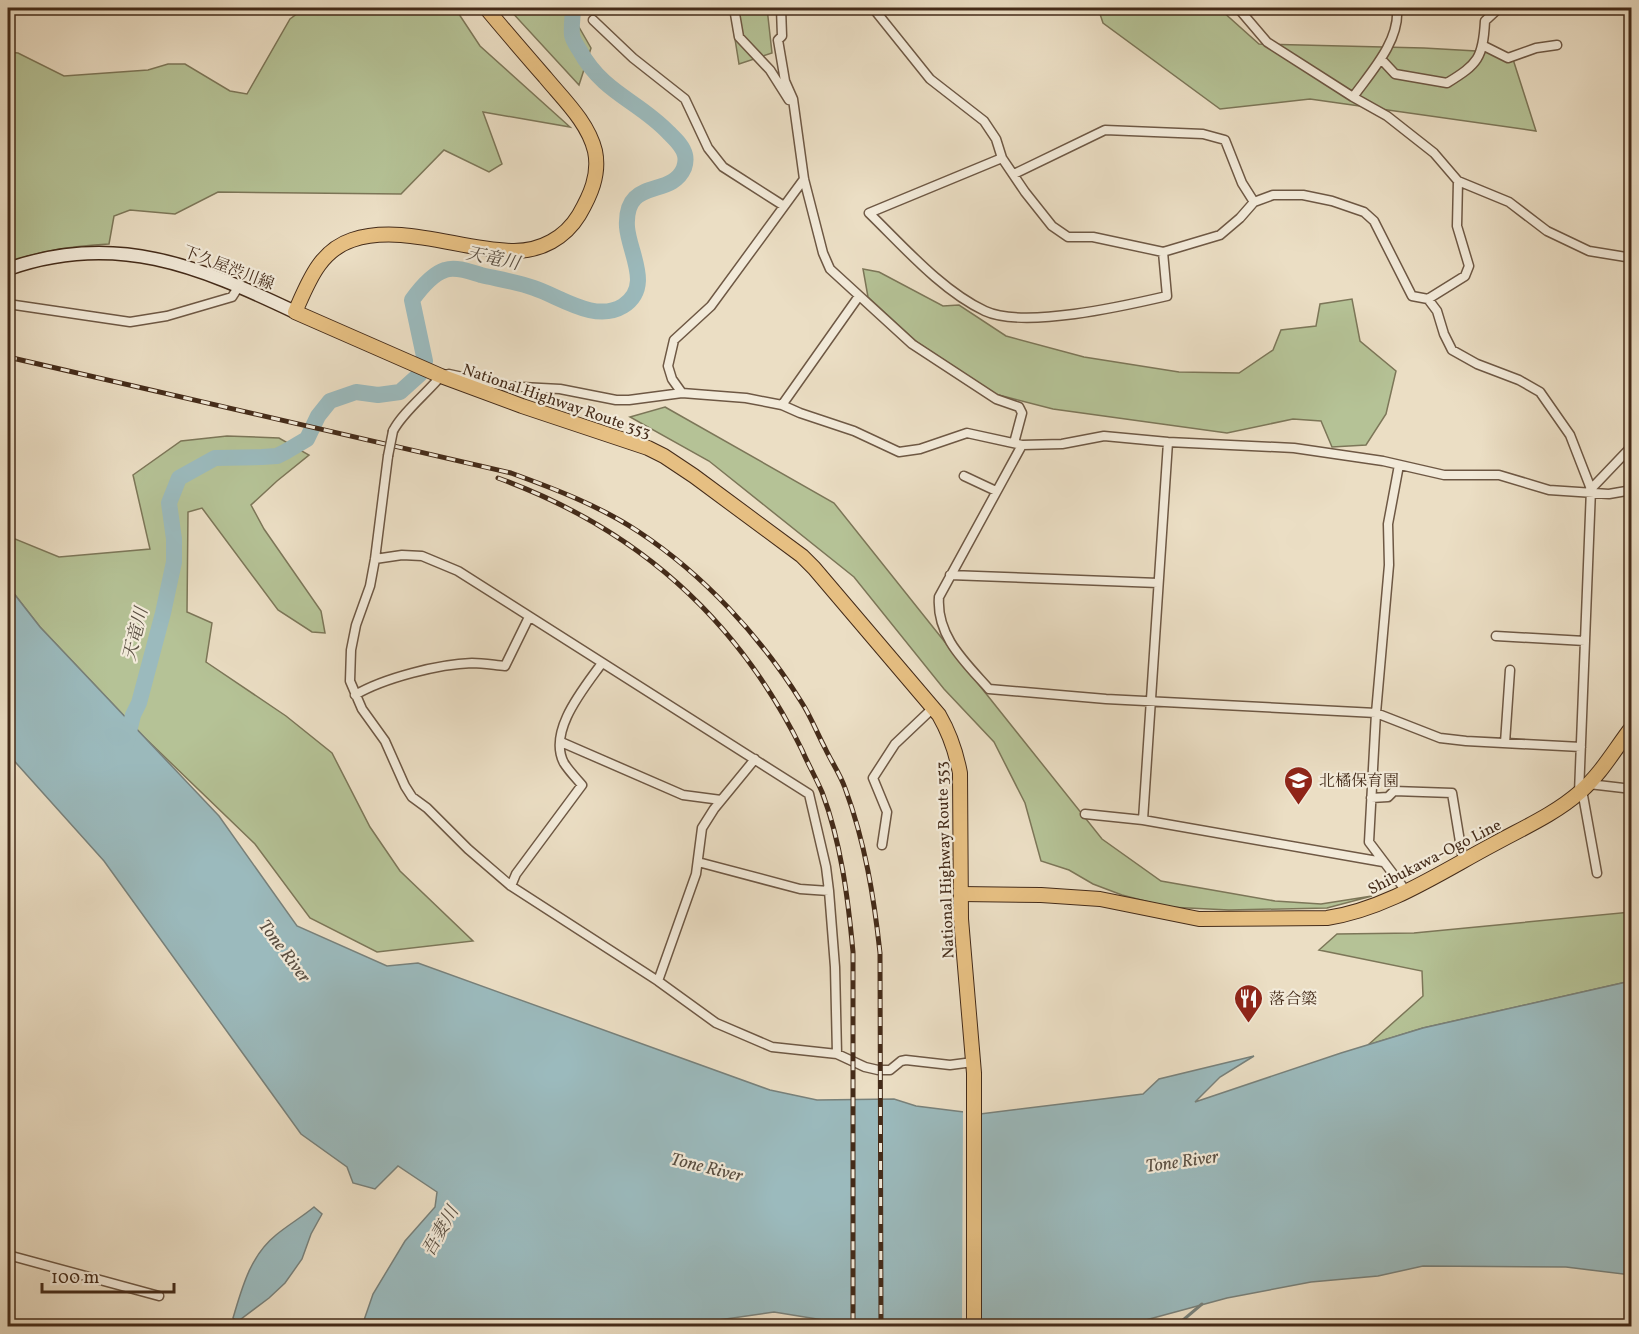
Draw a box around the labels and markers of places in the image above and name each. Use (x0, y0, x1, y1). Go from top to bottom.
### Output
school or university icon: 北橘保育園 (1282, 764, 1314, 806)
place label: 北橘保育園 (1319, 771, 1399, 793)
restaurant icon: 落合簗 (1232, 982, 1264, 1024)
place label: 落合簗 (1269, 989, 1317, 1011)

